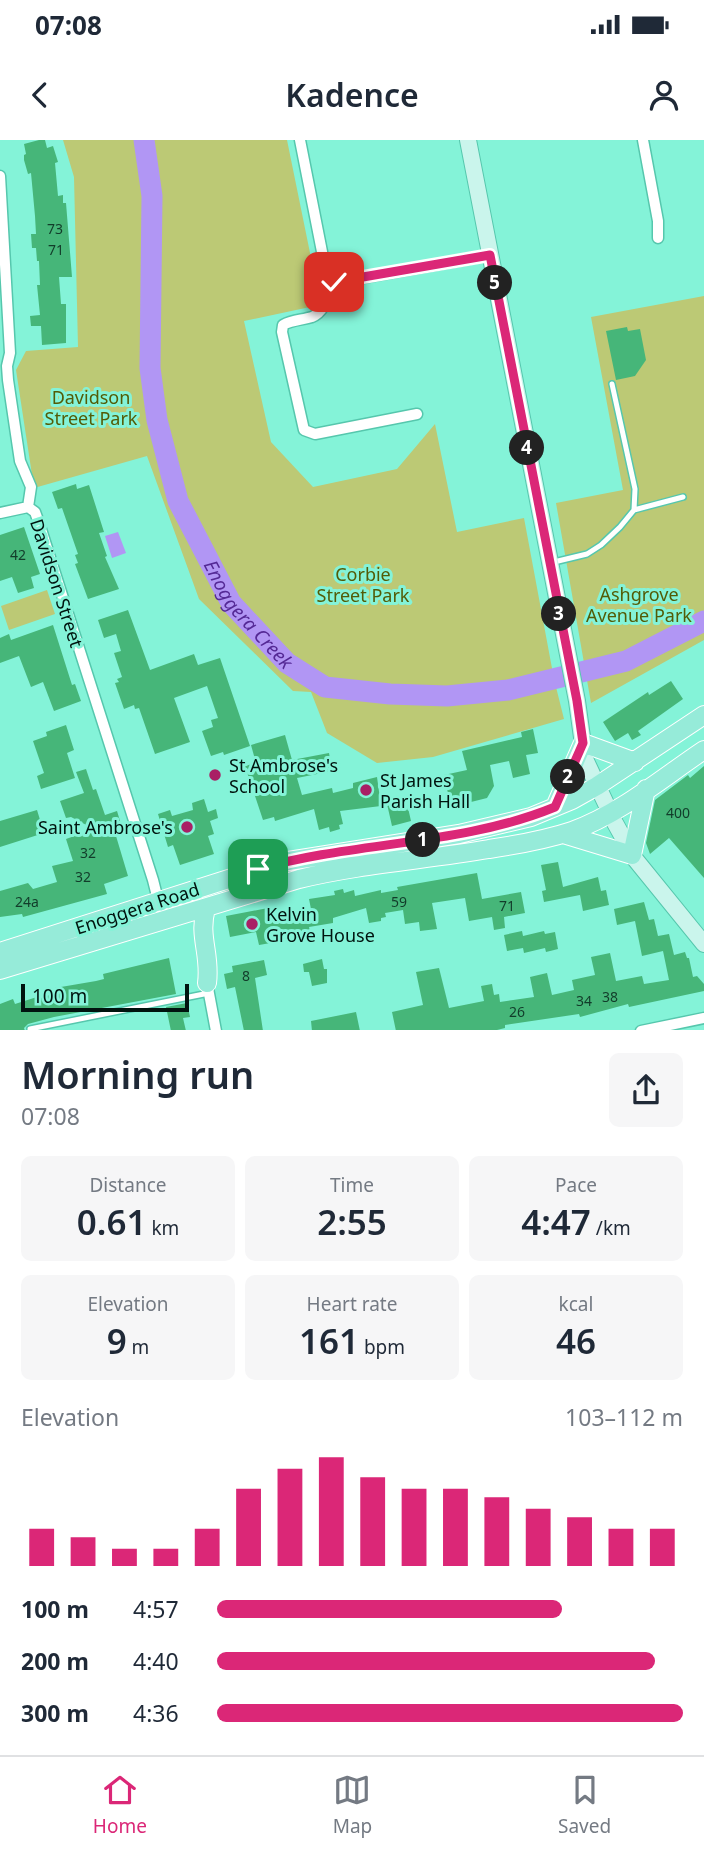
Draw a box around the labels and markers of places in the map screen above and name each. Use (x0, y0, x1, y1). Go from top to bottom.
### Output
pin (304, 252, 364, 312)
pin: 5 (477, 265, 512, 300)
pin: 4 (510, 430, 544, 466)
pin: 3 (542, 596, 576, 631)
place label: St Ambrose's School (229, 753, 338, 798)
pin: 2 (550, 760, 586, 794)
marker: St Ambrose's School (207, 767, 223, 783)
place label: St James Parish Hall (380, 768, 470, 813)
marker: St James Parish Hall (358, 782, 374, 798)
place label: Saint Ambrose's (38, 815, 173, 839)
marker: Saint Ambrose's (179, 819, 195, 835)
pin: 1 (406, 822, 440, 858)
pin (228, 839, 288, 899)
place label: Kelvin Grove House (266, 902, 375, 947)
marker: Kelvin Grove House (244, 916, 260, 932)

